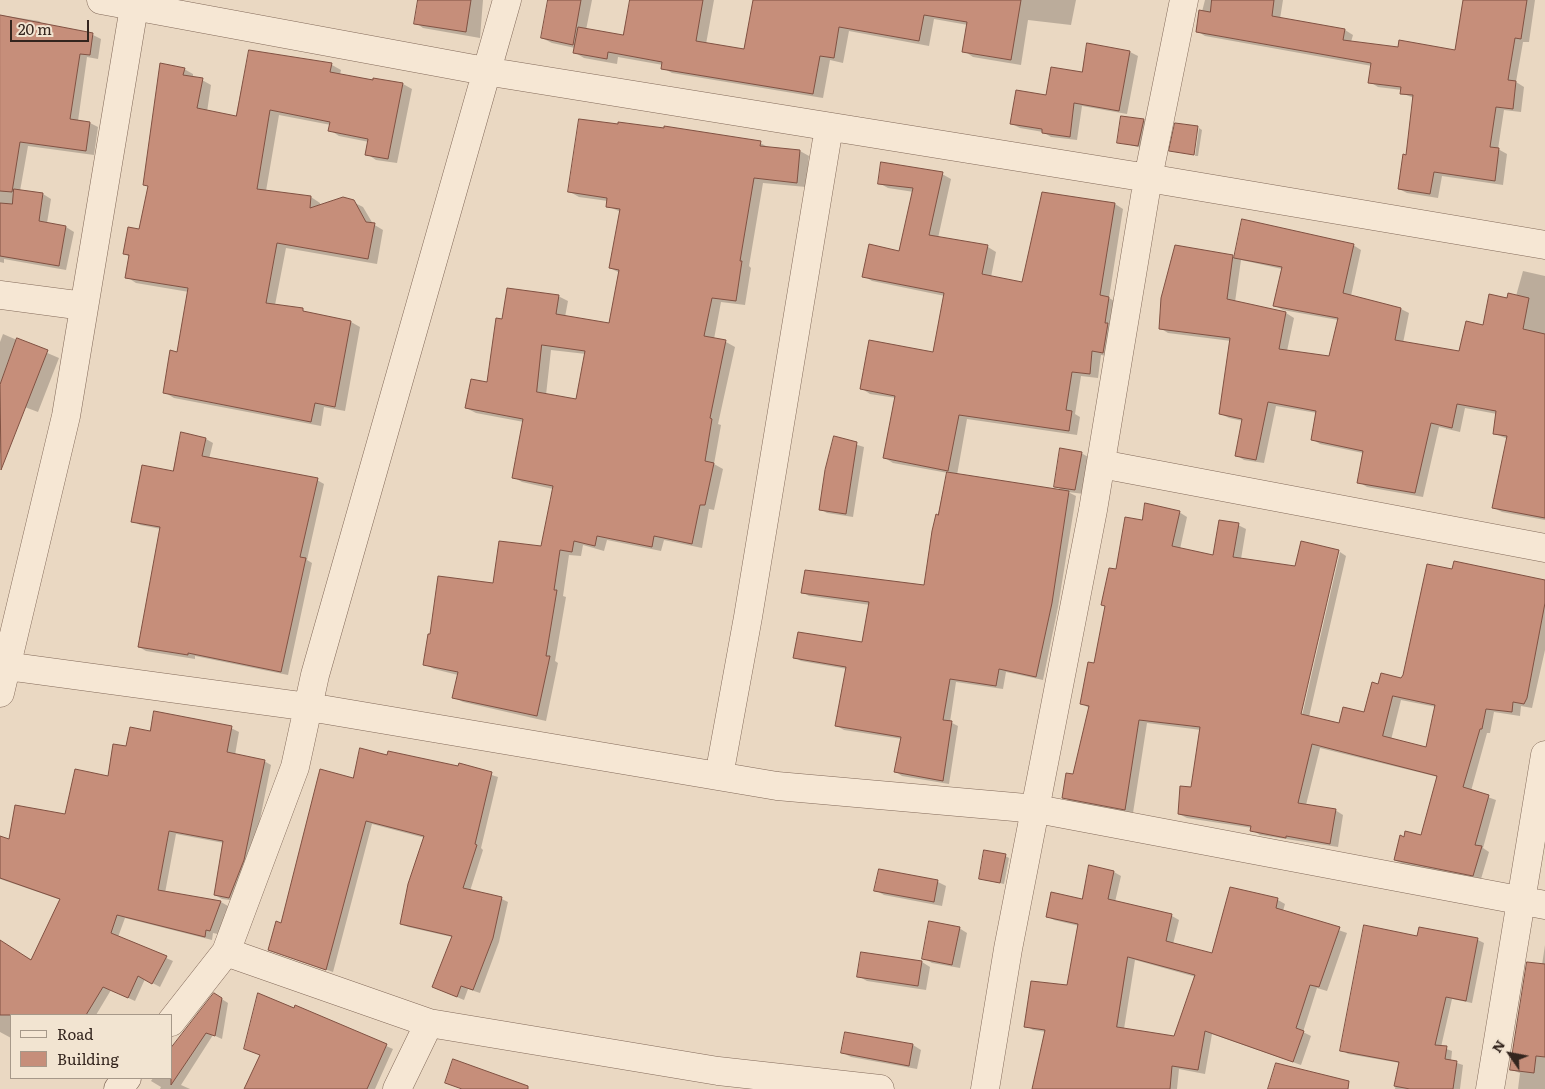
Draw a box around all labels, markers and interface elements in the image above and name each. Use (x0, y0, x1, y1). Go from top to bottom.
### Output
scale bar (12, 10, 91, 42)
text: 20 m (18, 17, 52, 40)
legend (10, 1014, 172, 1079)
text: Road (57, 1022, 93, 1045)
north arrow (1485, 1029, 1535, 1079)
text: N (1486, 1035, 1509, 1056)
text: Building (57, 1047, 119, 1070)

